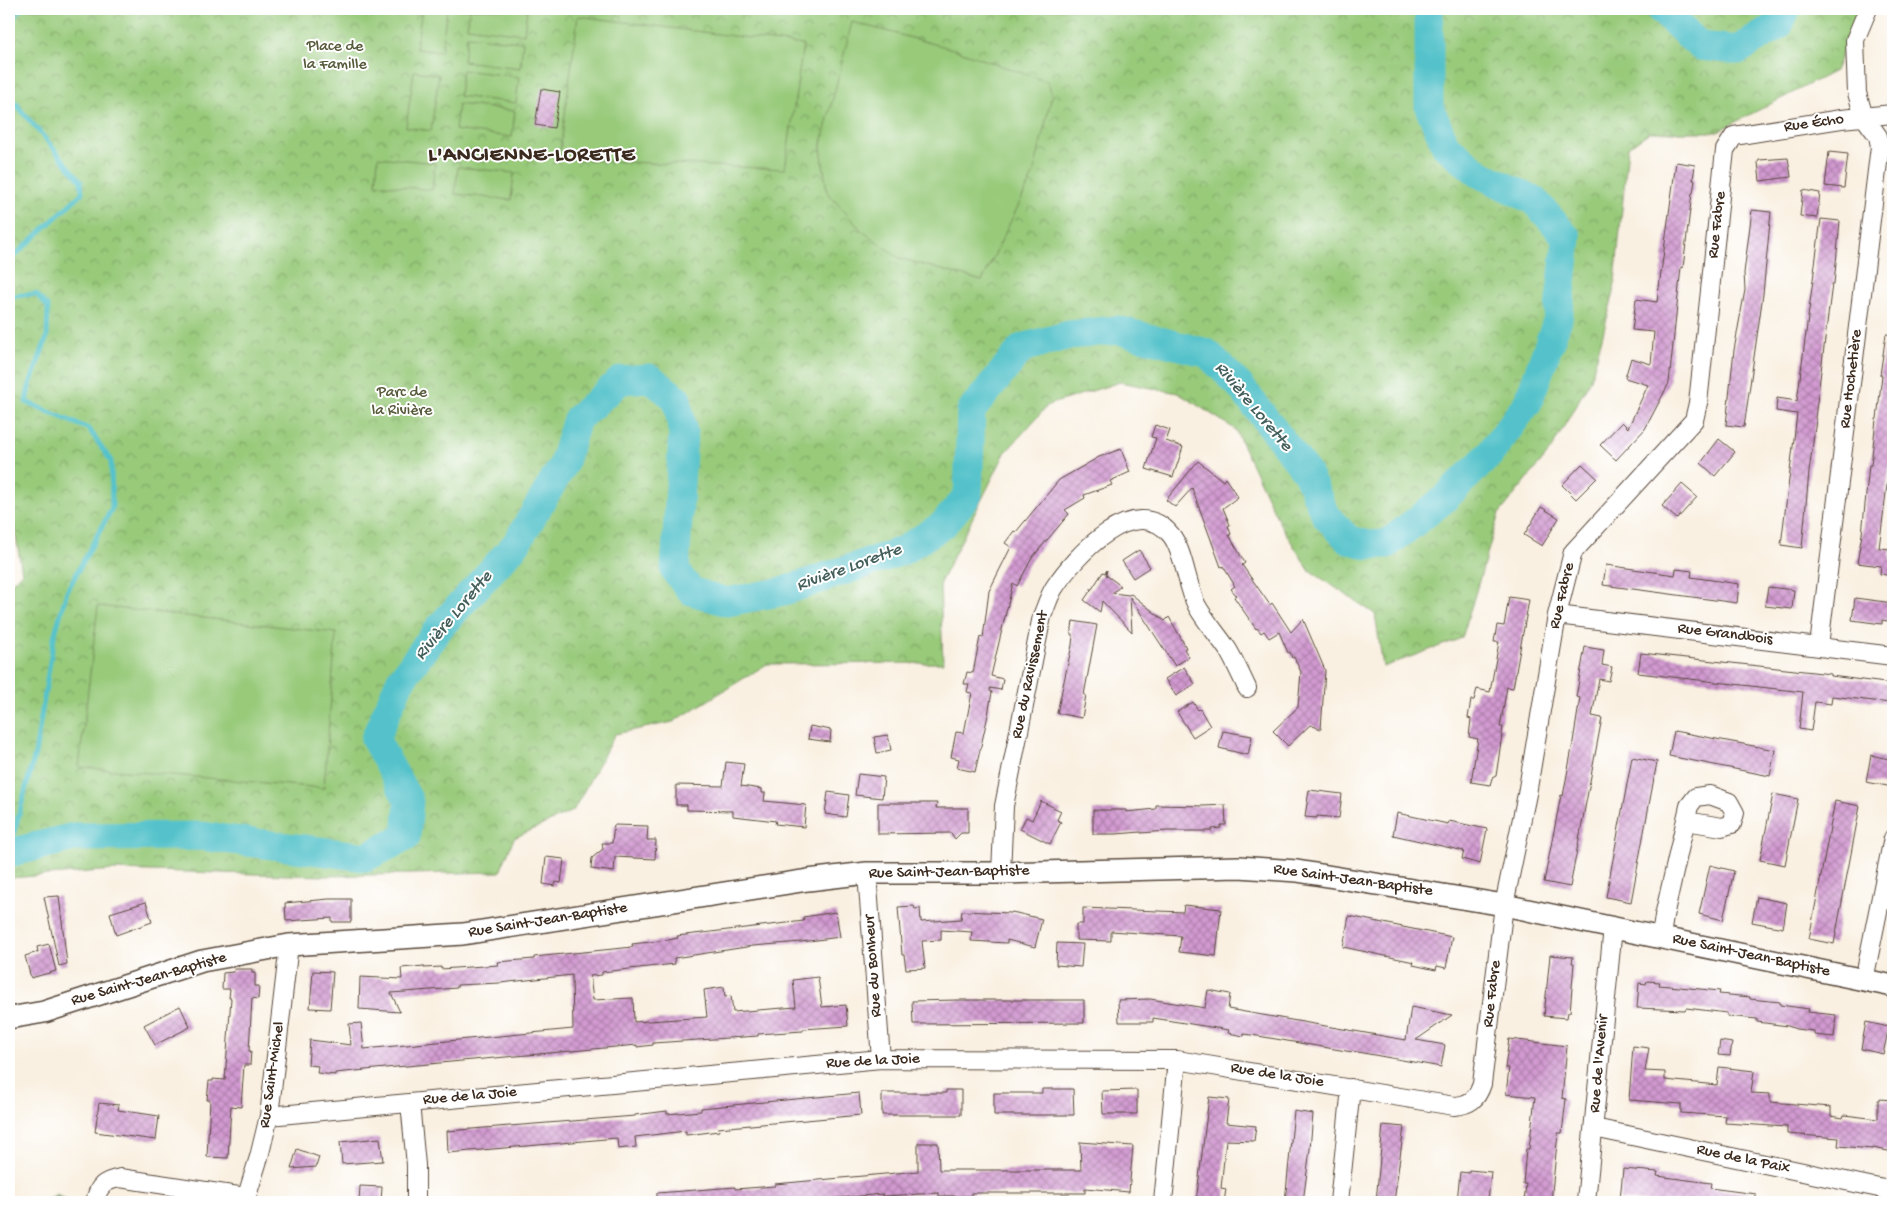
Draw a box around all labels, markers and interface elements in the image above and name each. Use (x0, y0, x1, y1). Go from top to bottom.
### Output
park label: Place de la Famille (303, 38, 367, 75)
street label: Rue Écho (1783, 110, 1845, 138)
district label: L'ANCIENNE-LORETTE (428, 144, 637, 169)
street label: Rue Fabre (1704, 190, 1732, 260)
street label: Rue Hochetière (1836, 328, 1868, 430)
water label: Rivière Lorette (1210, 358, 1297, 456)
park label: Parc de la Rivière (372, 384, 433, 421)
water label: Rivière Lorette (794, 539, 905, 597)
street label: Rue Fabre (1546, 560, 1580, 631)
water label: Rivière Lorette (411, 567, 498, 665)
street label: Rue du Ravissement (1008, 608, 1054, 741)
street label: Rue Grandbois (1676, 620, 1775, 650)
street label: Rue Saint-Jean-Baptiste (1272, 860, 1435, 902)
street label: Rue Saint-Jean-Baptiste (868, 862, 1030, 884)
street label: Rue Saint-Jean-Baptiste (467, 899, 630, 943)
street label: Rue du Bonheur (861, 913, 887, 1018)
street label: Rue Saint-Jean-Baptiste (1670, 930, 1832, 982)
street label: Rue Saint-Jean-Baptiste (69, 949, 230, 1011)
street label: Rue Fabre (1479, 959, 1507, 1029)
street label: Rue de l'Avenir (1586, 1013, 1614, 1114)
street label: Rue Saint-Michel (256, 1021, 290, 1129)
street label: Rue de la Joie (826, 1050, 921, 1074)
street label: Rue de la Joie (1229, 1059, 1326, 1093)
street label: Rue de la Joie (422, 1083, 518, 1111)
street label: Rue de la Paix (1694, 1141, 1792, 1179)

